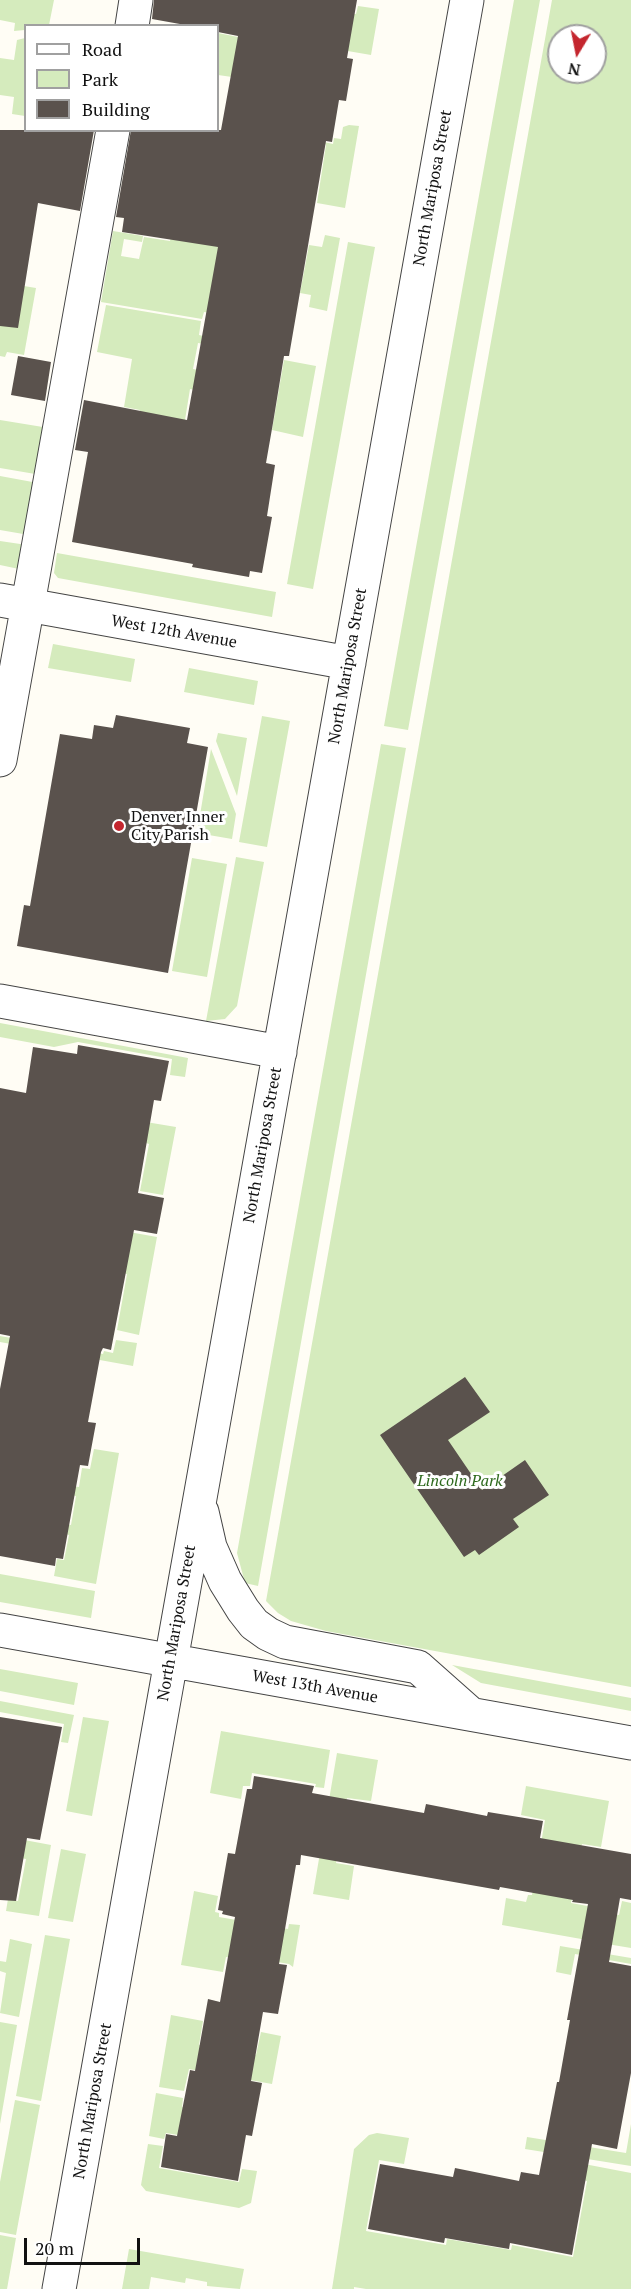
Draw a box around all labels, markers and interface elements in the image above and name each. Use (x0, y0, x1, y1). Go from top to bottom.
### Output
legend (24, 24, 219, 132)
north arrow (547, 24, 607, 84)
text: Road (82, 37, 122, 61)
text: N (566, 58, 582, 82)
text: Park (82, 67, 118, 91)
text: Building (82, 97, 150, 121)
street label: North Mariposa Street (410, 108, 456, 268)
street label: North Mariposa Street (325, 586, 371, 746)
street label: West 12th Avenue (110, 611, 238, 653)
place label: Denver Inner City Parish (131, 807, 225, 845)
marker: Denver Inner City Parish (112, 819, 126, 833)
street label: North Mariposa Street (240, 1065, 286, 1225)
park label: Lincoln Park (417, 1471, 503, 1491)
street label: North Mariposa Street (154, 1543, 200, 1703)
street label: West 13th Avenue (251, 1666, 379, 1708)
street label: North Mariposa Street (70, 2021, 116, 2181)
scale bar (27, 2226, 142, 2264)
text: 20 m (35, 2236, 74, 2260)

